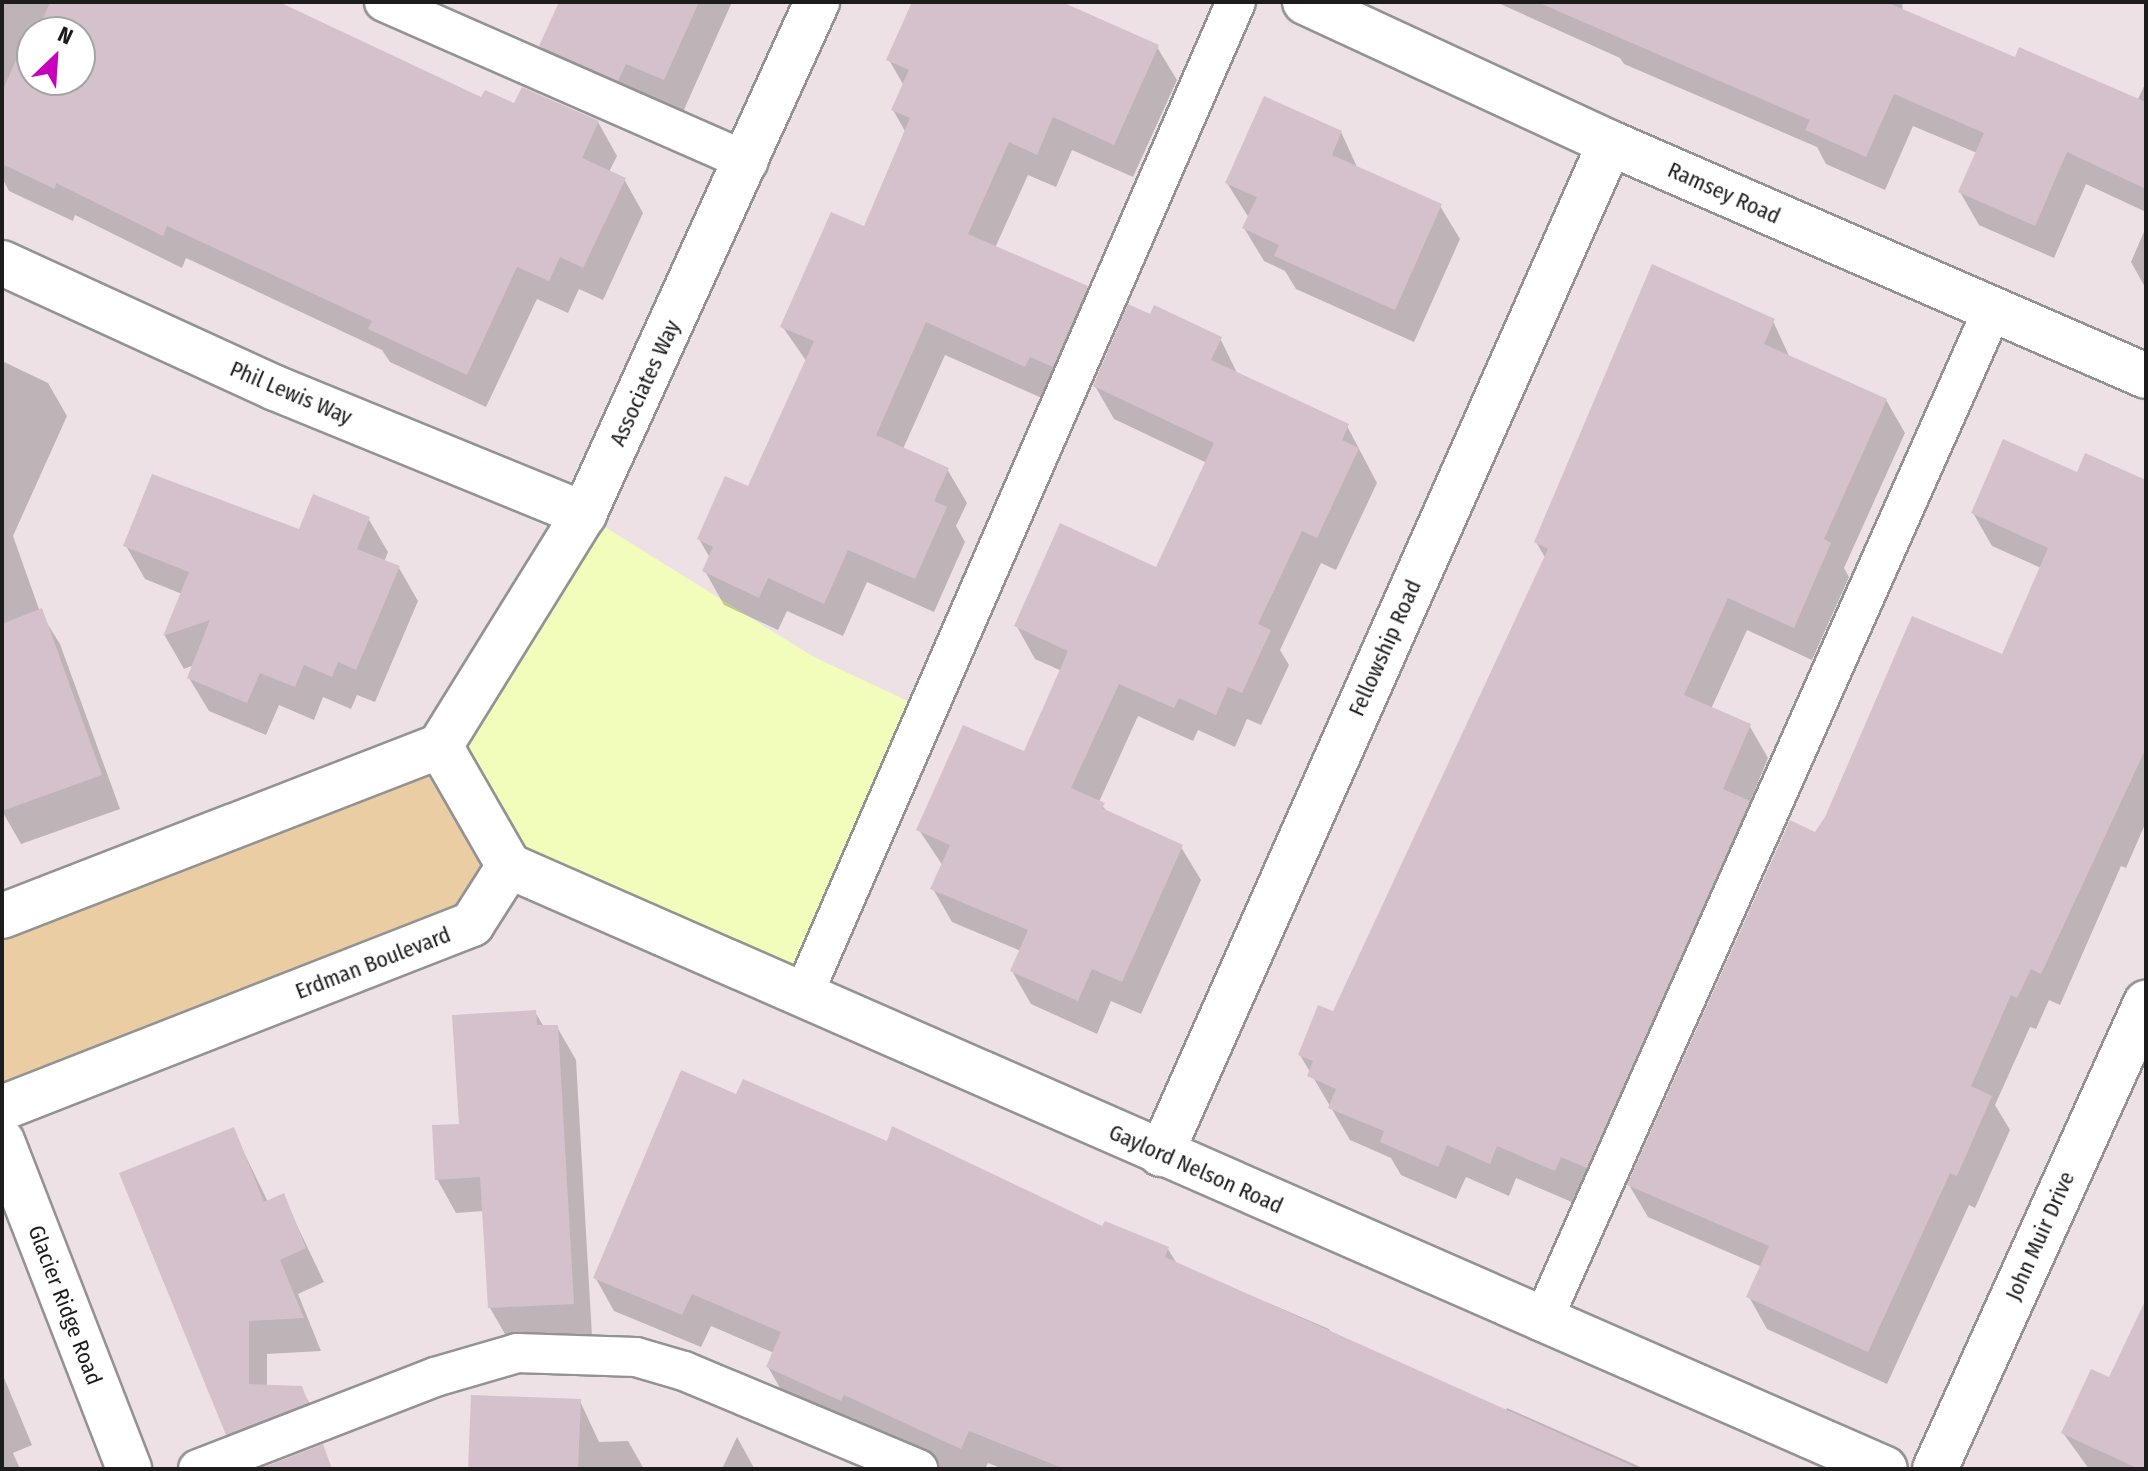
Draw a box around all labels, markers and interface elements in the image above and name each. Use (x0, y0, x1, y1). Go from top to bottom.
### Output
north arrow (16, 16, 96, 96)
text: N (54, 21, 77, 51)
street label: Ramsey Road (1664, 156, 1784, 230)
street label: Associates Way (604, 316, 686, 450)
street label: Phil Lewis Way (226, 355, 356, 431)
street label: Fellowship Road (1343, 576, 1427, 720)
street label: Erdman Boulevard (292, 921, 454, 1005)
street label: Gaylord Nelson Road (1105, 1119, 1287, 1219)
street label: John Muir Drive (2000, 1168, 2080, 1304)
street label: Glacier Ridge Road (22, 1222, 108, 1388)

